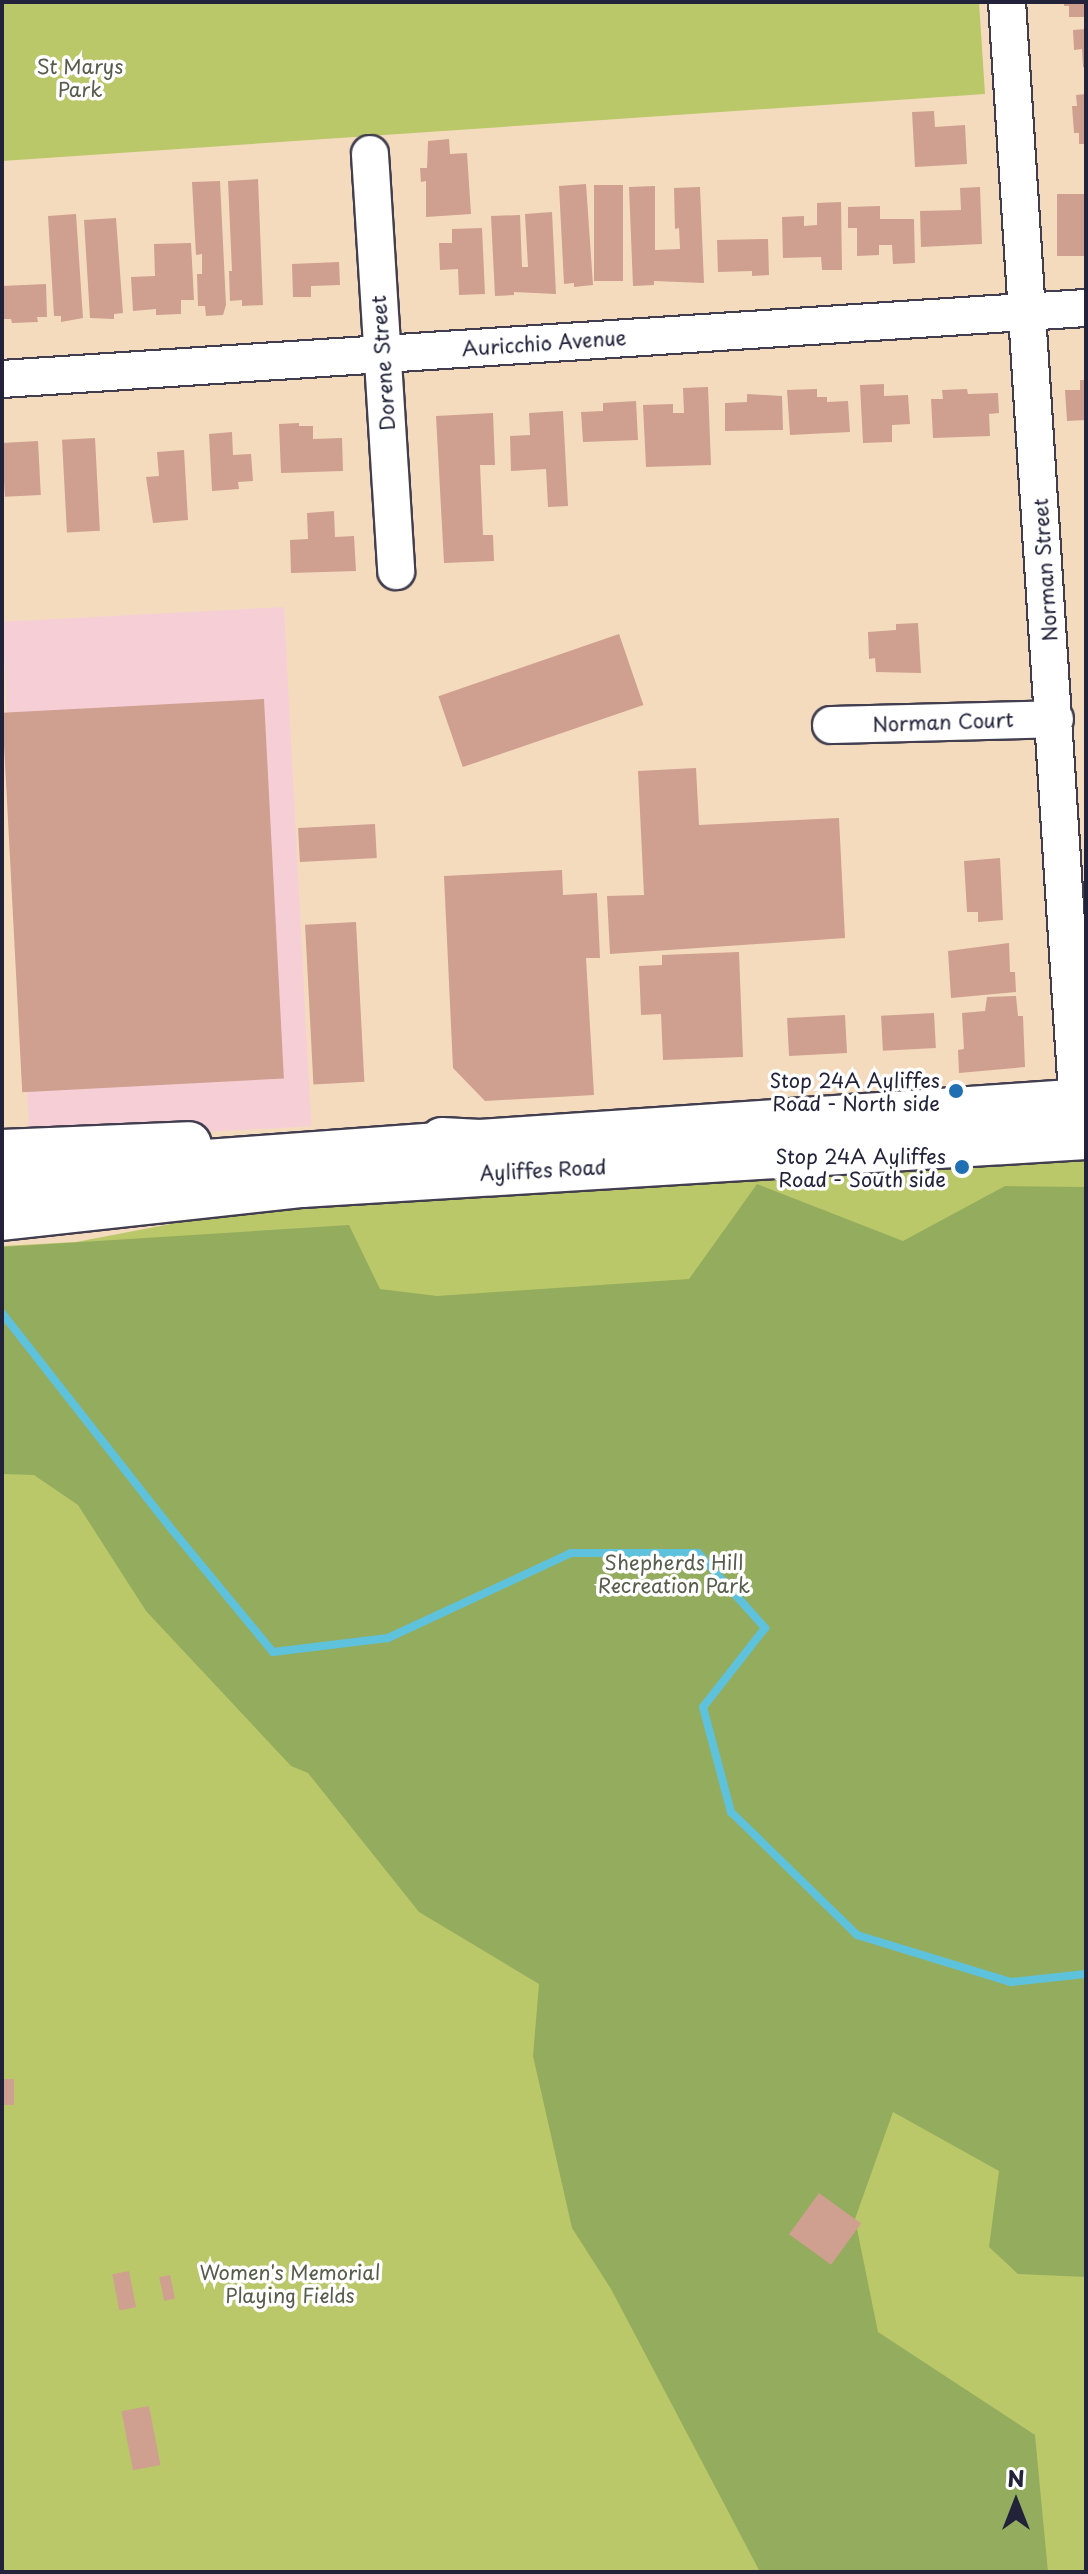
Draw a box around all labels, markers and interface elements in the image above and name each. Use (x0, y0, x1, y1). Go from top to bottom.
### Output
park label: St Marys Park (36, 55, 124, 102)
street label: Dorene Street (366, 294, 400, 432)
street label: Auricchio Avenue (460, 325, 628, 361)
street label: Norman Street (1028, 497, 1062, 643)
street label: Norman Court (873, 708, 1013, 736)
place label: Stop 24A Ayliffes Road - North side (770, 1068, 940, 1115)
marker: Stop 24A Ayliffes Road - North side (947, 1082, 965, 1100)
place label: Stop 24A Ayliffes Road - South side (777, 1144, 946, 1191)
street label: Ayliffes Road (479, 1155, 607, 1185)
marker: Stop 24A Ayliffes Road - South side (953, 1158, 971, 1176)
park label: Shepherds Hill Recreation Park (598, 1550, 750, 1597)
park label: Women's Memorial Playing Fields (198, 2260, 382, 2307)
text: N (1007, 2461, 1025, 2494)
north arrow (976, 2462, 1056, 2542)

